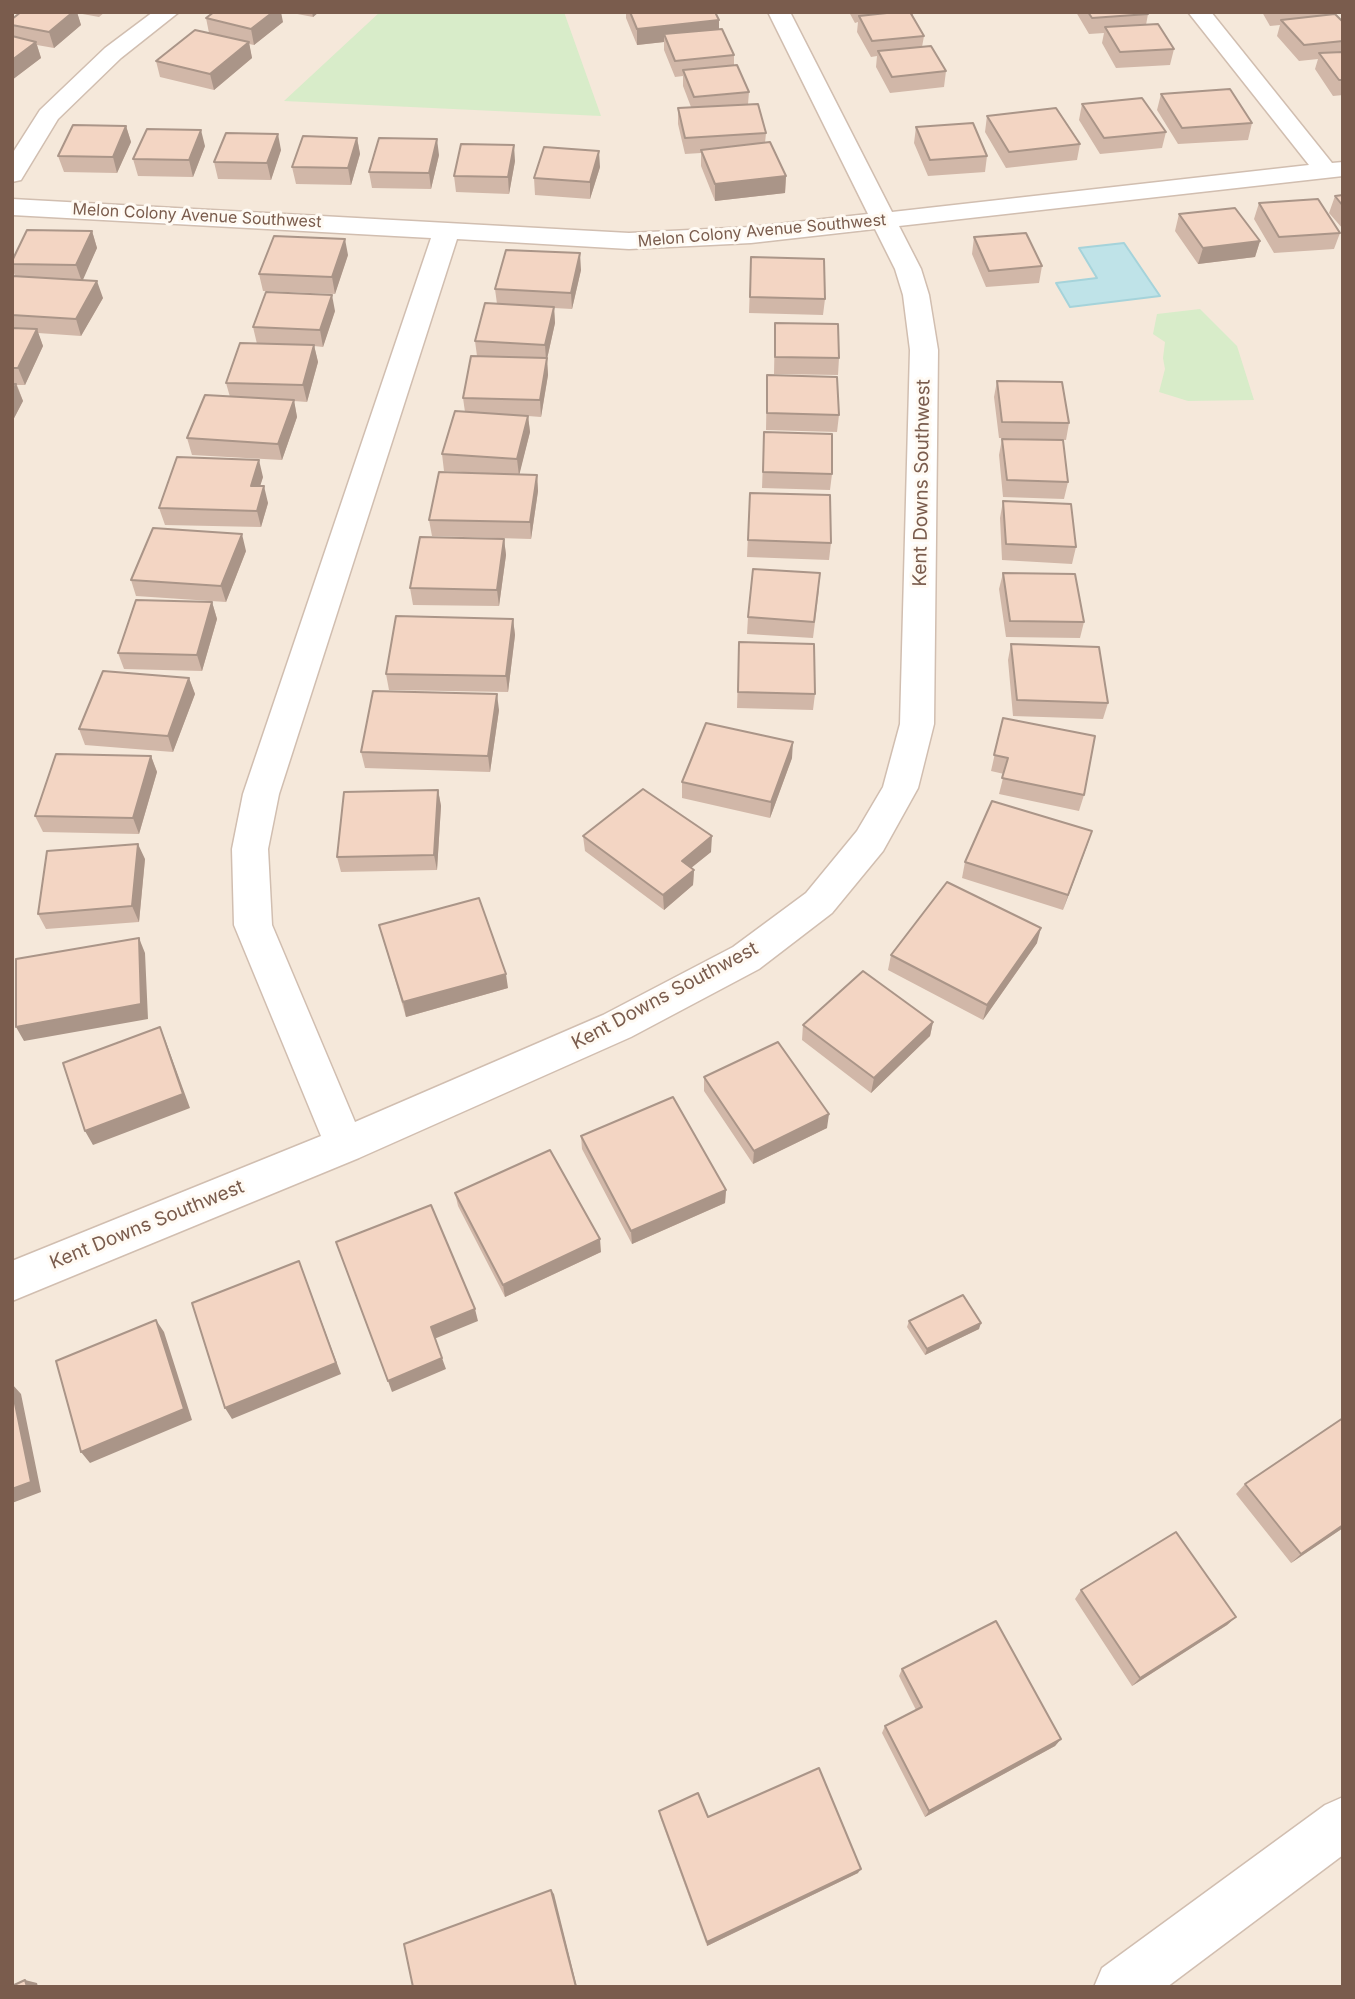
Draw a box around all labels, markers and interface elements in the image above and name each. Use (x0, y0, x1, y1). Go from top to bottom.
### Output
street label: Melon Colony Avenue Southwest (72, 200, 322, 232)
street label: Melon Colony Avenue Southwest (637, 211, 887, 251)
street label: Kent Downs Southwest (909, 379, 935, 587)
street label: Kent Downs Southwest (568, 937, 762, 1055)
street label: Kent Downs Southwest (46, 1176, 248, 1274)

